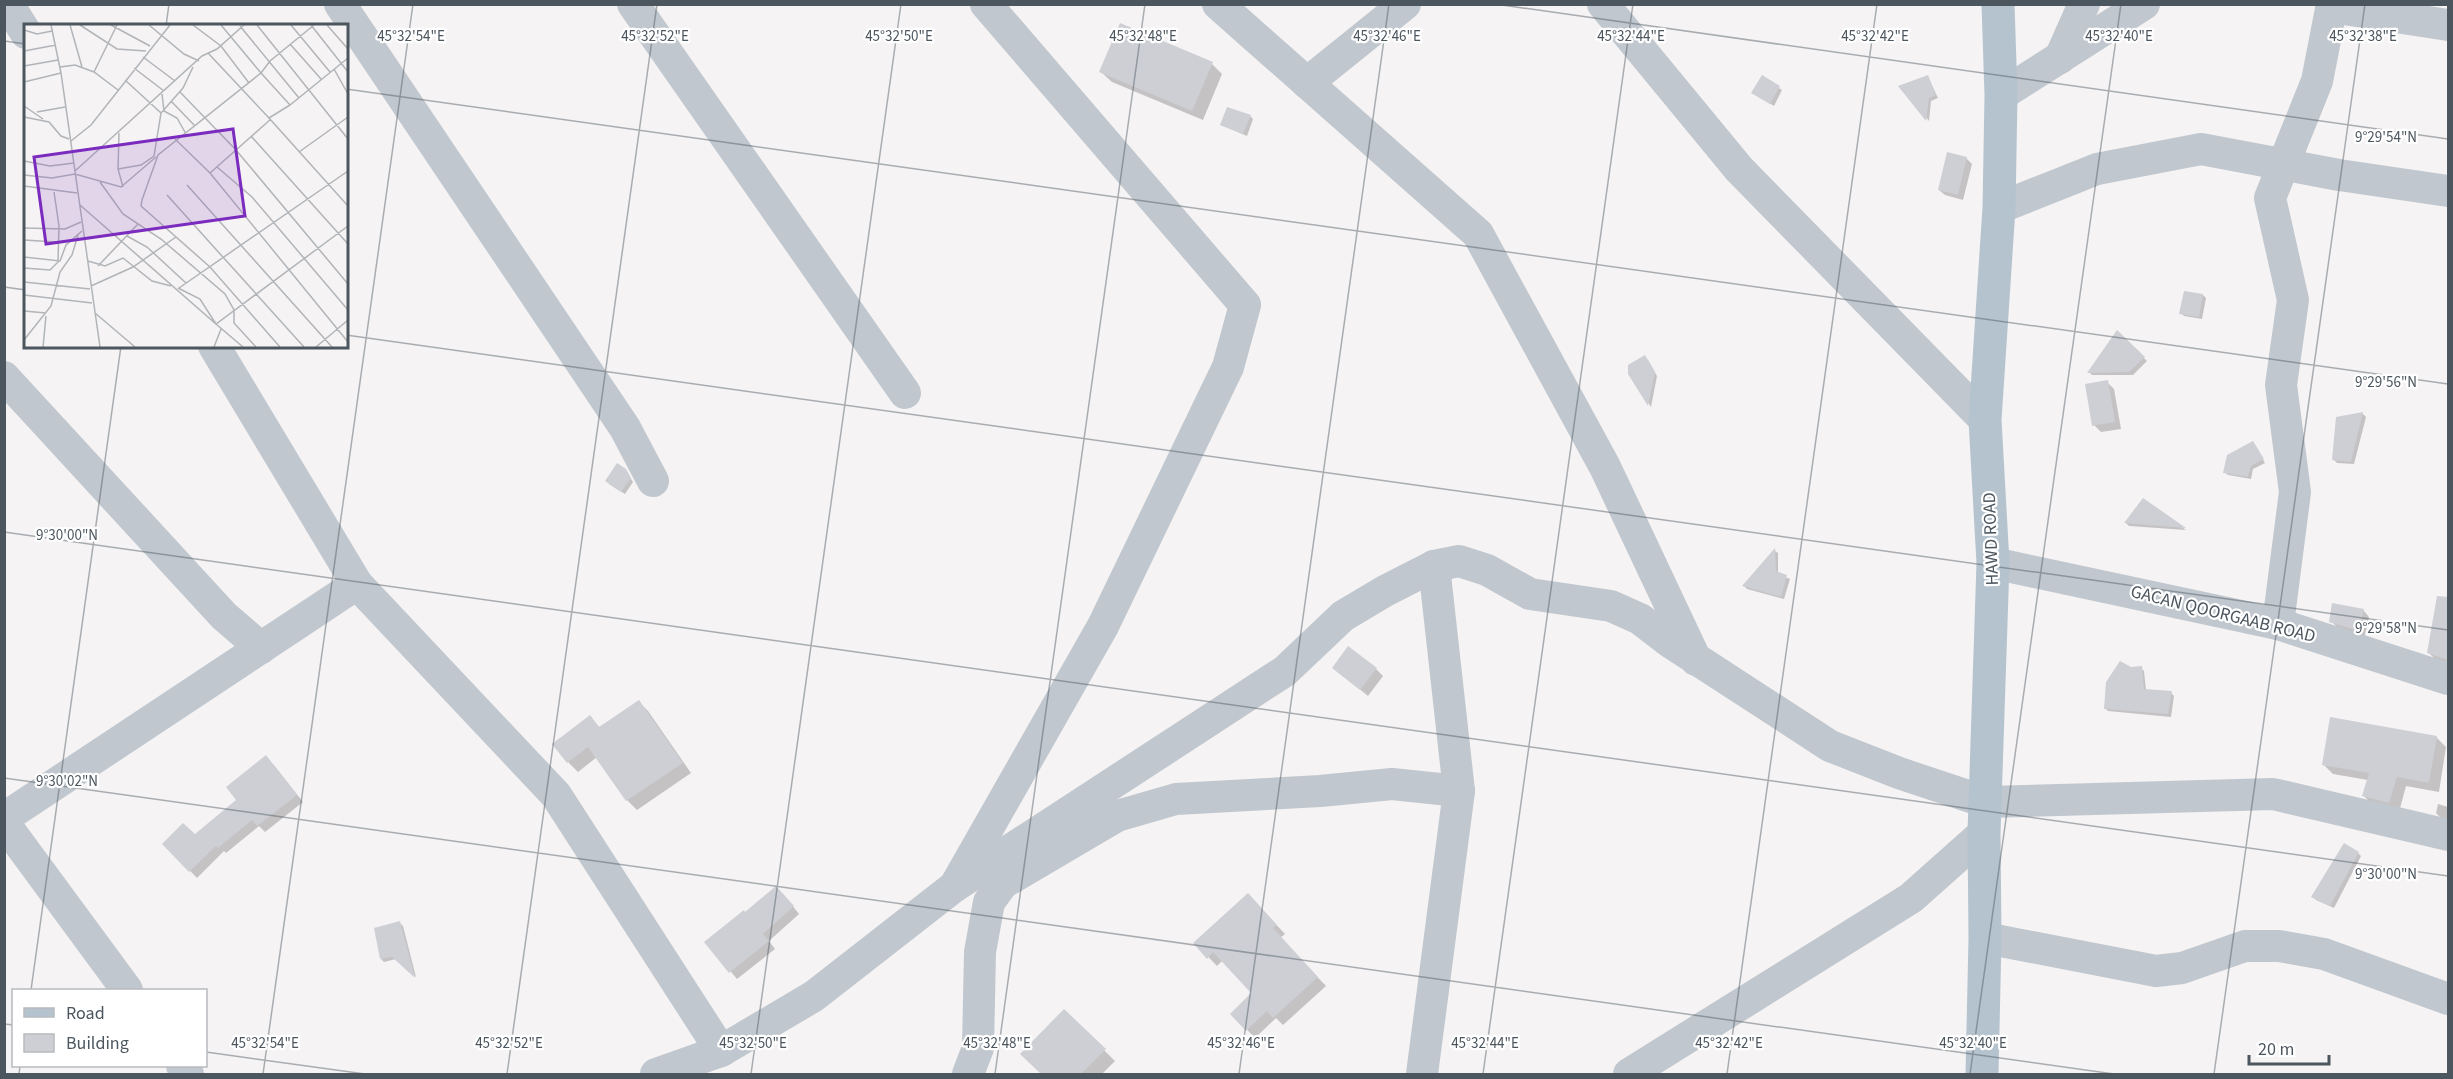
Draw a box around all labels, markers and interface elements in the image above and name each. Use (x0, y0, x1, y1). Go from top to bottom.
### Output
inset map (24, 24, 348, 348)
text: 45°32'54"E (377, 26, 445, 47)
text: 45°32'52"E (621, 26, 689, 47)
text: 45°32'50"E (865, 26, 933, 47)
text: 45°32'48"E (1109, 26, 1177, 47)
text: 45°32'46"E (1353, 26, 1421, 47)
text: 45°32'44"E (1597, 26, 1665, 47)
text: 45°32'42"E (1841, 26, 1909, 47)
text: 45°32'40"E (2085, 26, 2153, 47)
text: 45°32'38"E (2329, 26, 2397, 47)
text: 9°29'54"N (2355, 127, 2417, 148)
text: 9°29'56"N (2355, 372, 2417, 393)
street label: HAWD ROAD (1977, 492, 2005, 586)
text: 9°30'00"N (36, 525, 98, 546)
street label: GACAN QOORGAAB ROAD (2128, 579, 2318, 649)
text: 9°29'58"N (2355, 618, 2417, 639)
text: 9°30'02"N (36, 771, 98, 792)
text: 9°30'00"N (2355, 864, 2417, 885)
legend (12, 989, 207, 1067)
text: Road (66, 1001, 105, 1026)
scale bar (2249, 1028, 2328, 1066)
text: Building (66, 1031, 129, 1056)
text: 45°32'54"E (231, 1033, 299, 1054)
text: 45°32'52"E (475, 1033, 543, 1054)
text: 45°32'50"E (719, 1033, 787, 1054)
text: 45°32'48"E (963, 1033, 1031, 1054)
text: 45°32'46"E (1207, 1033, 1275, 1054)
text: 45°32'44"E (1451, 1033, 1519, 1054)
text: 45°32'42"E (1695, 1033, 1763, 1054)
text: 45°32'40"E (1939, 1033, 2007, 1054)
text: 20 m (2258, 1037, 2294, 1062)

